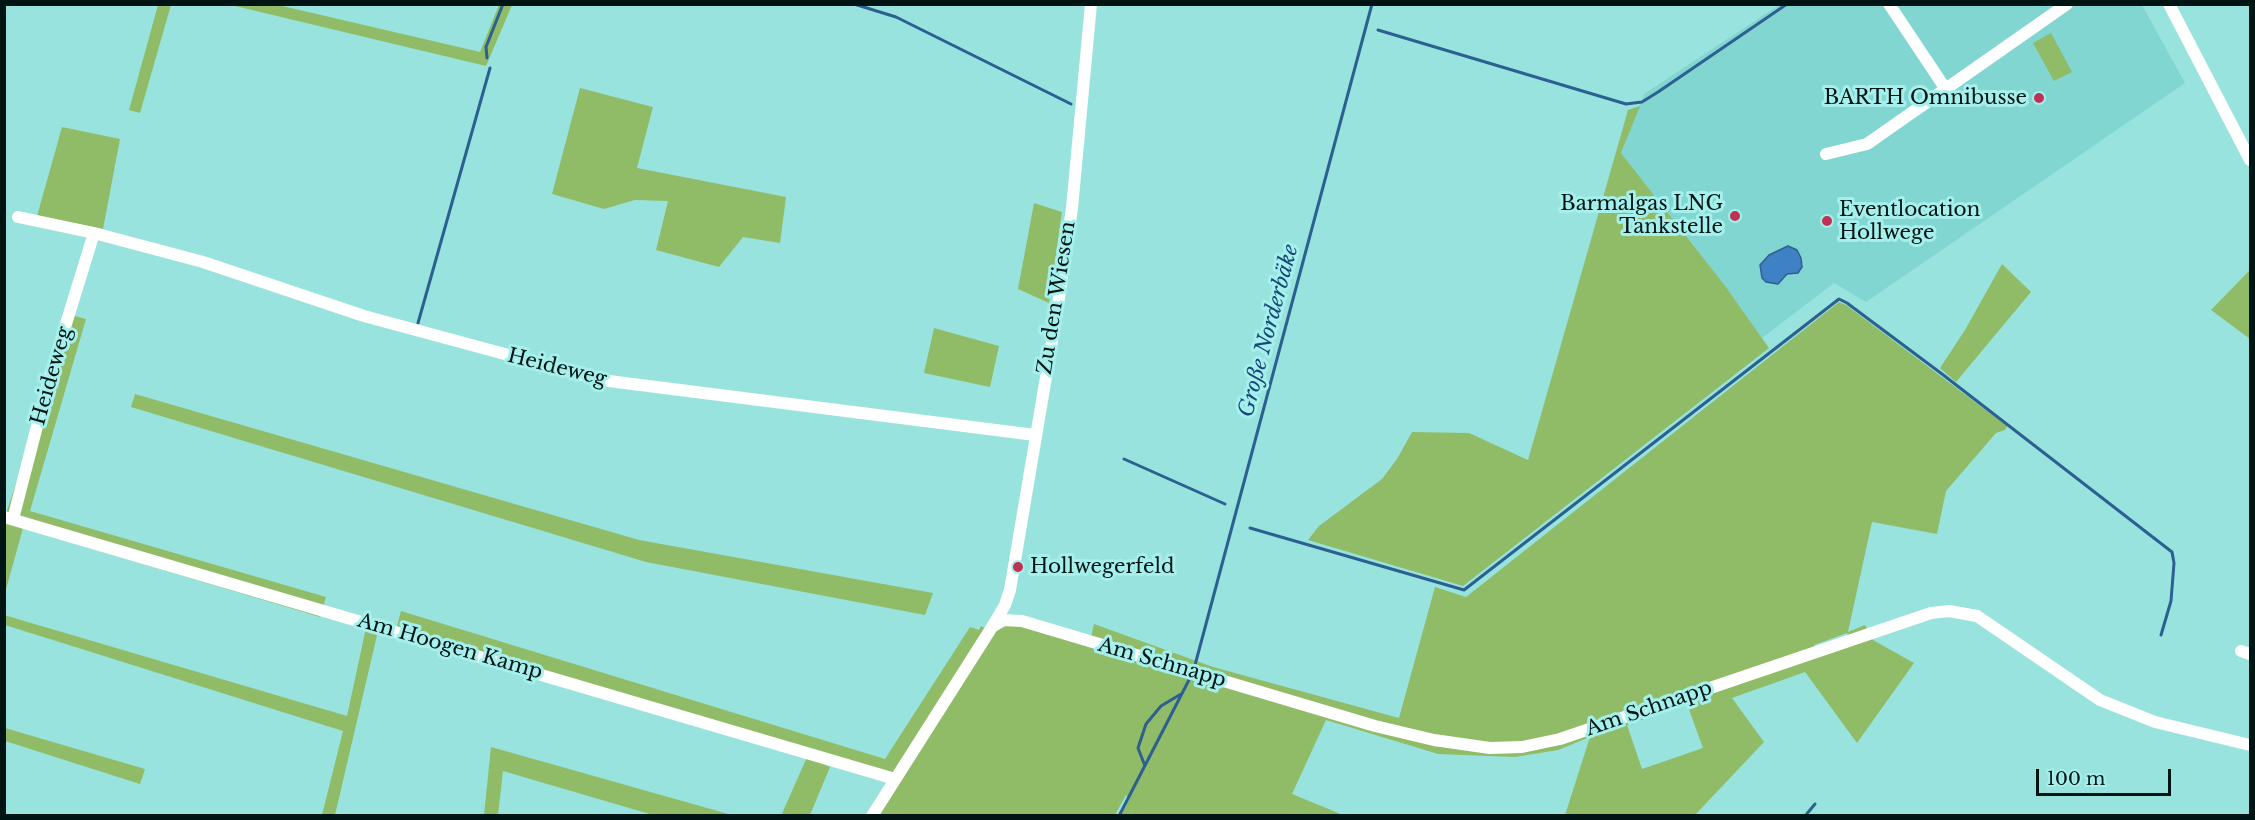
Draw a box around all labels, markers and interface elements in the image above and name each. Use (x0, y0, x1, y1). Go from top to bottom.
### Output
place label: BARTH Omnibusse (1824, 86, 2027, 110)
marker: BARTH Omnibusse (2032, 91, 2046, 105)
place label: Barmalgas LNG Tankstelle (1560, 192, 1723, 239)
place label: Eventlocation Hollwege (1839, 198, 1980, 245)
marker: Barmalgas LNG Tankstelle (1728, 209, 1742, 223)
marker: Eventlocation Hollwege (1820, 214, 1834, 228)
street label: Zu den Wiesen (1033, 220, 1081, 376)
water label: Große Norderbäke (1234, 242, 1304, 420)
street label: Heideweg (27, 324, 77, 428)
street label: Heideweg (505, 344, 609, 392)
place label: Hollwegerfeld (1030, 555, 1174, 579)
marker: Hollwegerfeld (1011, 560, 1025, 574)
street label: Am Hoogen Kamp (355, 609, 545, 685)
street label: Am Schnapp (1095, 633, 1229, 693)
street label: Am Schnapp (1583, 676, 1715, 742)
scale bar (2039, 757, 2174, 795)
text: 100 m (2047, 768, 2105, 790)

